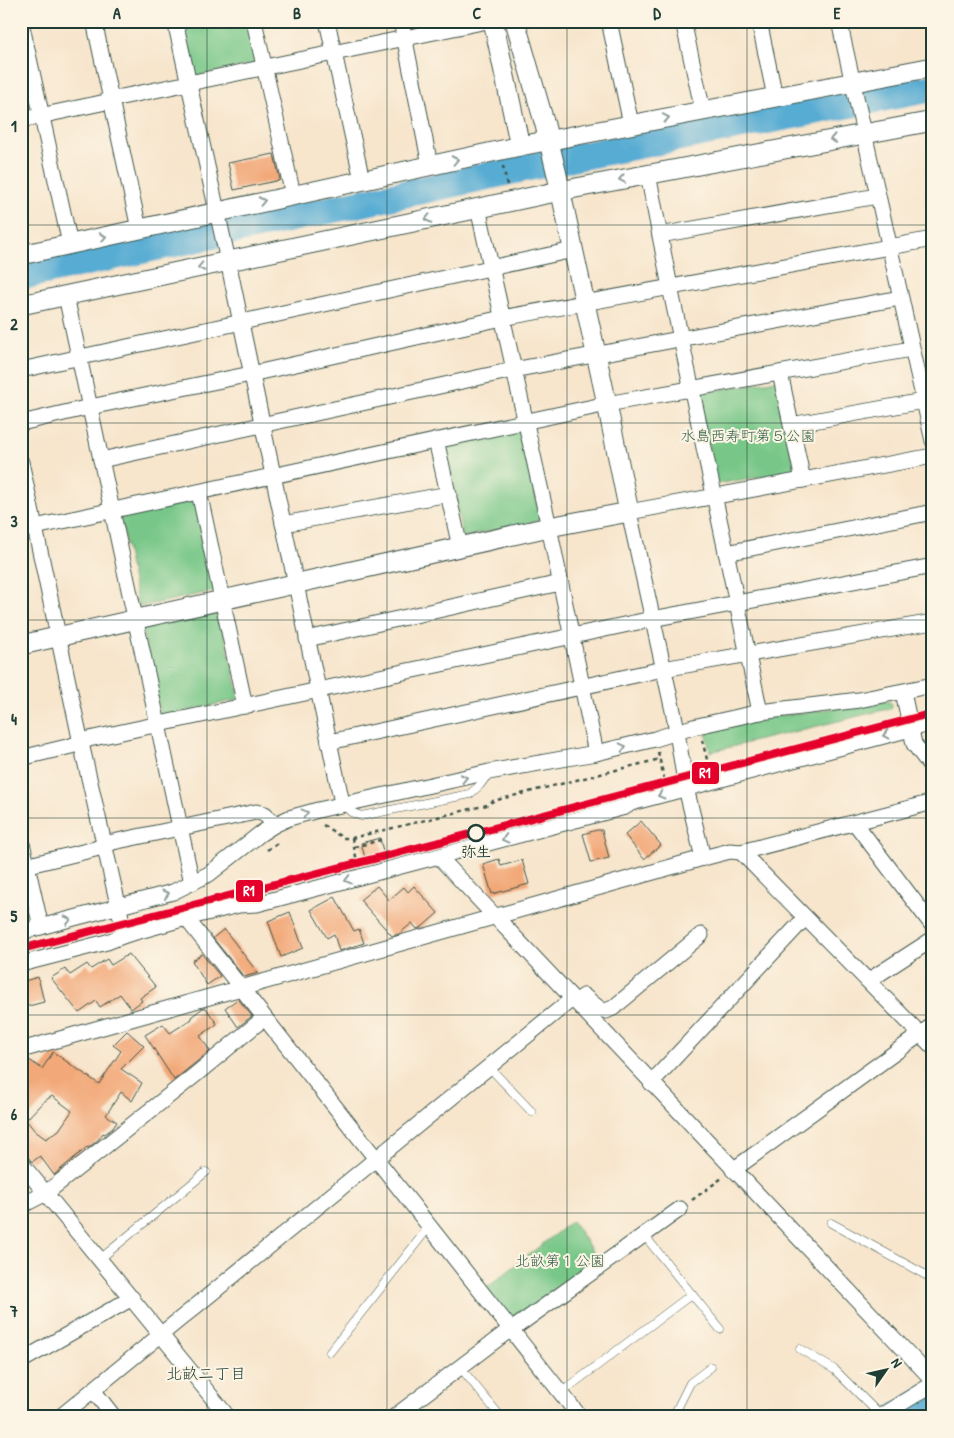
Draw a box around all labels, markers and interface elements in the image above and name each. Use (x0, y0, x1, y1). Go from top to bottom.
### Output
text: A (113, 2, 121, 24)
text: B (293, 2, 301, 24)
text: C (473, 2, 482, 24)
text: D (653, 2, 661, 24)
text: E (833, 2, 841, 24)
one-way arrow (661, 113, 670, 123)
text: 1 (11, 115, 17, 137)
one-way arrow (829, 134, 838, 144)
one-way arrow (450, 155, 459, 166)
one-way arrow (618, 173, 626, 184)
one-way arrow (257, 196, 266, 207)
one-way arrow (424, 213, 433, 223)
one-way arrow (99, 232, 107, 243)
one-way arrow (197, 261, 206, 272)
text: 2 (10, 313, 18, 335)
park label: 水島西寿町第５公園 (680, 425, 816, 446)
text: 3 (10, 510, 18, 532)
text: 4 (11, 708, 17, 730)
one-way arrow (882, 730, 890, 740)
one-way arrow (619, 742, 627, 753)
line badge: R1 (691, 761, 720, 785)
text: R1 (699, 763, 711, 782)
one-way arrow (459, 773, 468, 783)
one-way arrow (657, 789, 665, 800)
one-way arrow (301, 809, 309, 819)
marker: 弥生 (467, 824, 485, 842)
one-way arrow (501, 833, 510, 844)
place label: 弥生 (461, 841, 491, 862)
one-way arrow (344, 875, 352, 885)
line badge: R1 (235, 879, 264, 903)
text: R1 (243, 881, 255, 900)
one-way arrow (161, 889, 169, 899)
text: 5 (11, 905, 18, 927)
one-way arrow (64, 915, 73, 926)
text: 6 (11, 1103, 18, 1125)
park label: 北畝第１公園 (515, 1250, 605, 1271)
text: 7 (9, 1300, 18, 1322)
north arrow (862, 1346, 912, 1396)
text: N (887, 1354, 907, 1371)
district label: 北畝二丁目 (166, 1362, 246, 1384)

